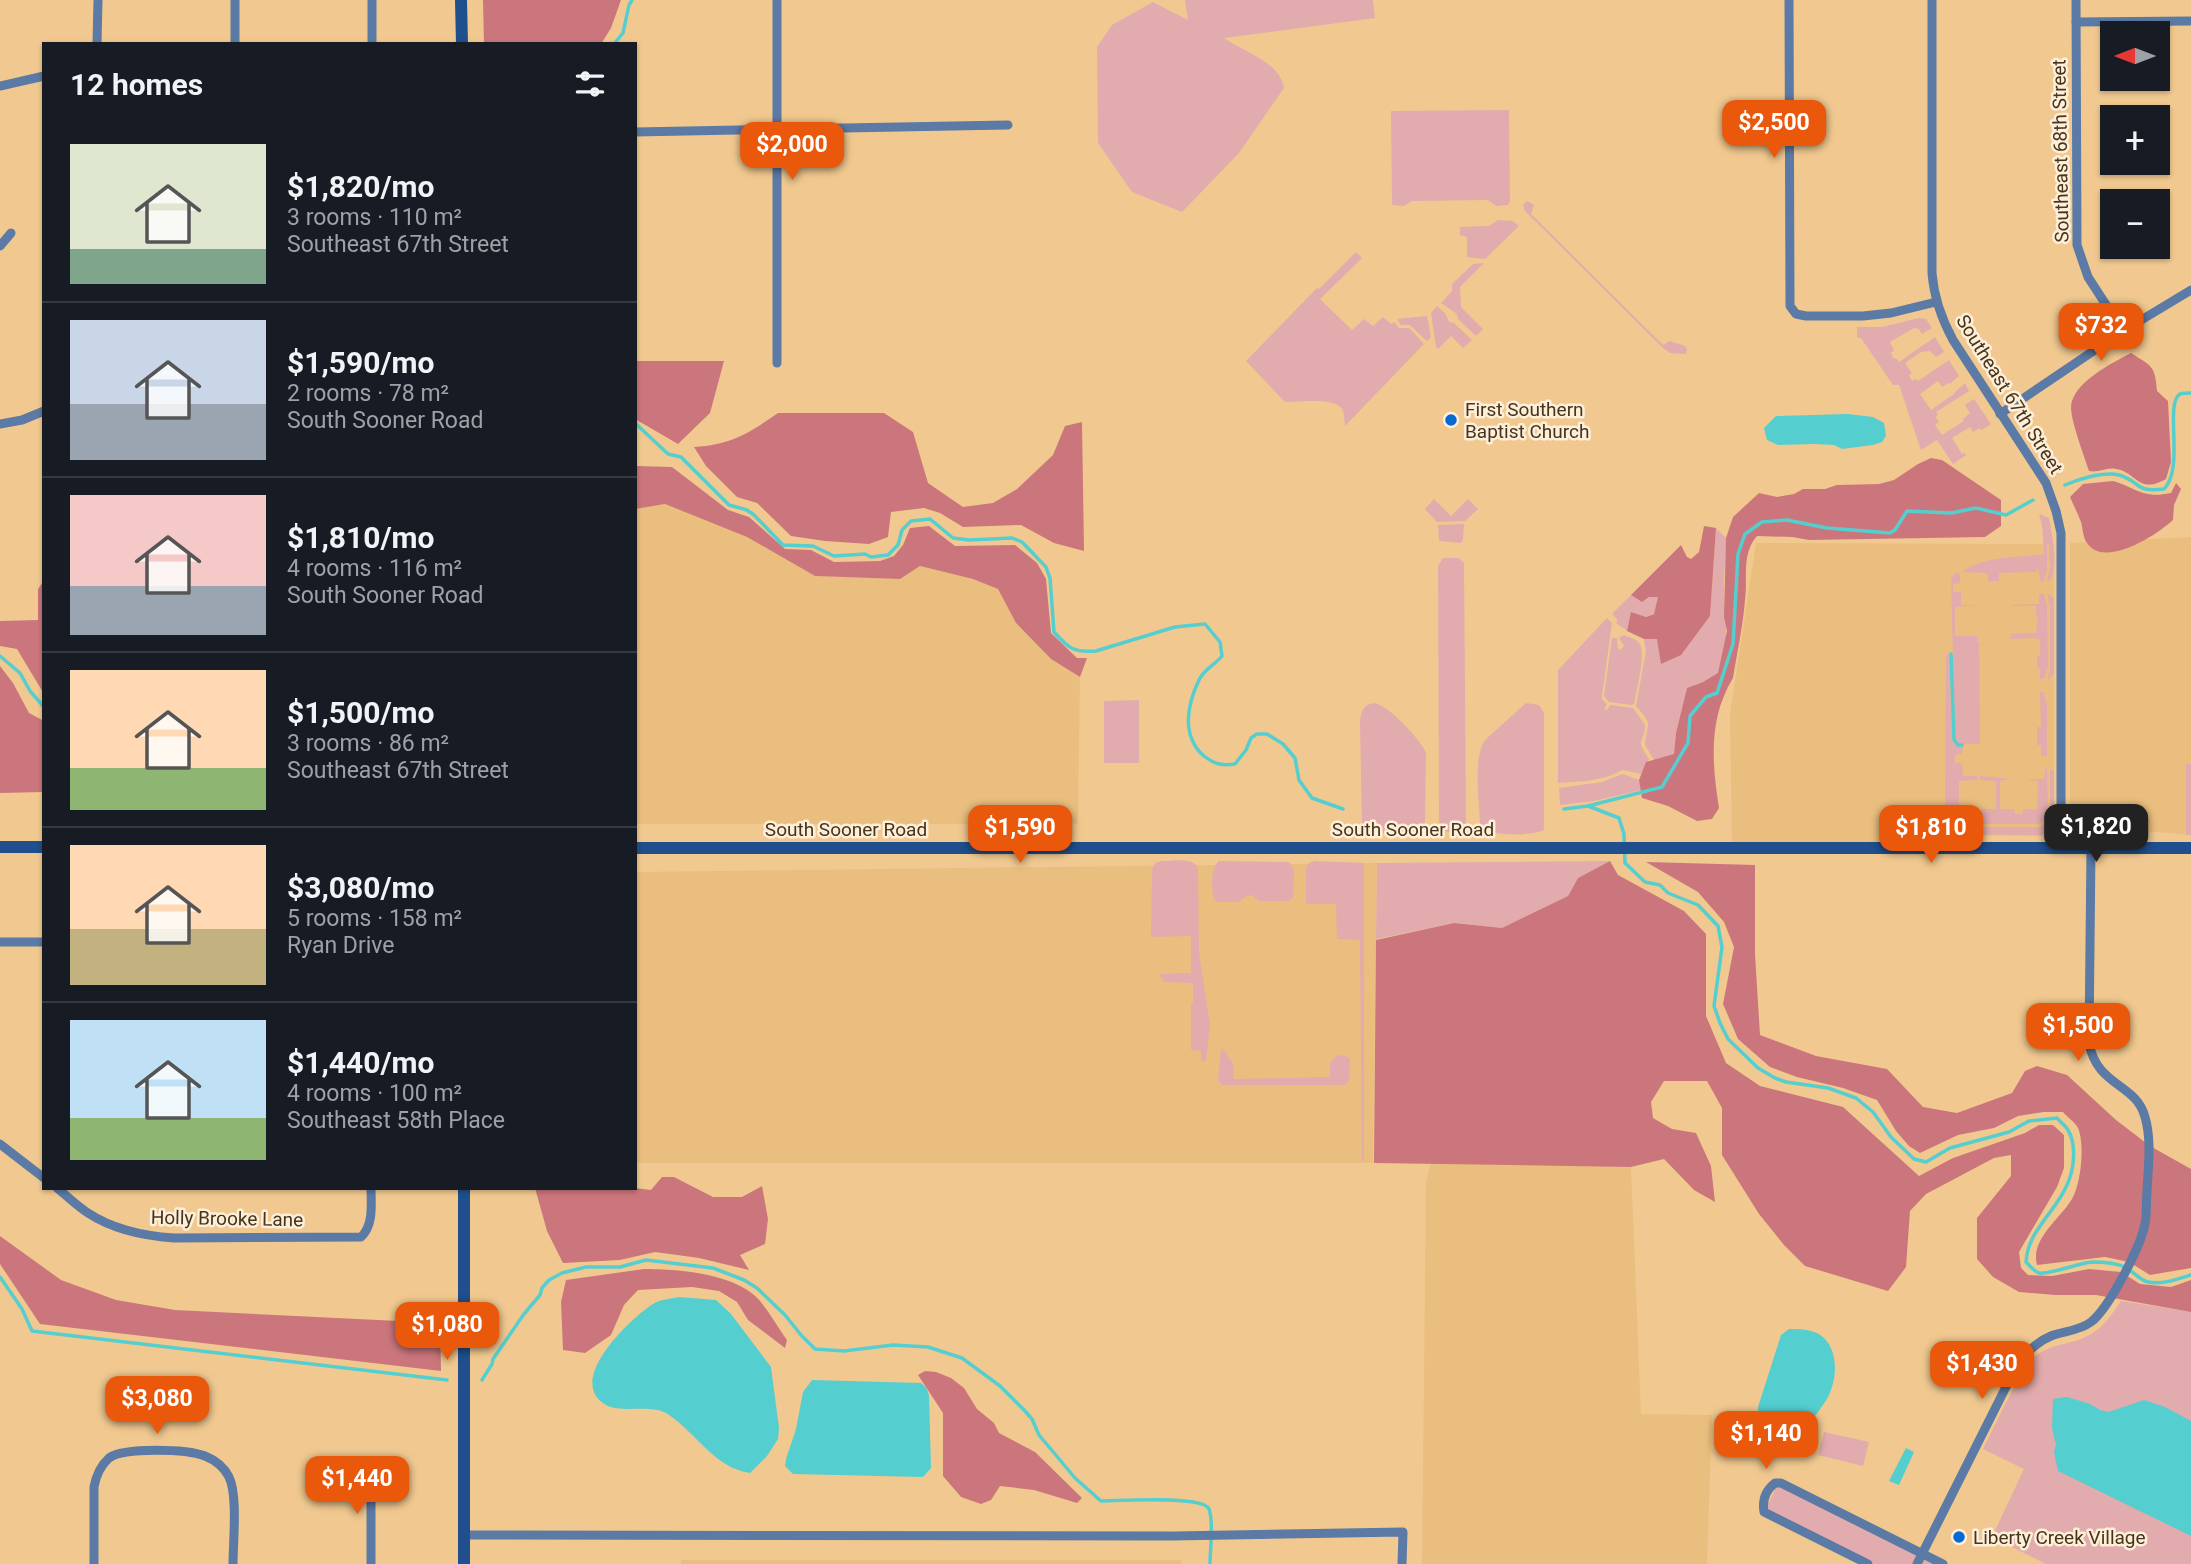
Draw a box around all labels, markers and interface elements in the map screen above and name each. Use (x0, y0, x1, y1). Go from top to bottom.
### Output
north arrow (2100, 21, 2170, 91)
map controls (2100, 21, 2170, 259)
street label: Southeast 68th Street (2047, 59, 2074, 243)
icon: filters (571, 65, 609, 103)
text: 12 homes (70, 67, 203, 102)
pin: $2,500 (1717, 100, 1831, 160)
button: + (2100, 105, 2170, 175)
text: $2,500 (1738, 109, 1810, 136)
pin: $2,000 (735, 122, 849, 182)
text: $2,000 (756, 131, 828, 158)
text: $1,820/mo (287, 169, 435, 204)
icon: home (126, 172, 210, 256)
button: − (2100, 189, 2170, 259)
text: 3 rooms · 110 m² (287, 204, 462, 231)
text: Southeast 67th Street (287, 231, 509, 258)
pin: $732 (2060, 304, 2142, 363)
street label: Southeast 67th Street (1951, 310, 2068, 478)
text: $732 (2075, 312, 2127, 339)
text: $1,590/mo (287, 345, 435, 380)
icon: home (126, 348, 210, 432)
text: 2 rooms · 78 m² (287, 380, 449, 407)
place label: First Southern Baptist Church (1465, 398, 1589, 443)
text: South Sooner Road (287, 407, 483, 434)
marker: First Southern Baptist Church (1443, 412, 1459, 428)
text: $1,810/mo (287, 520, 435, 555)
icon: home (126, 523, 210, 607)
text: 4 rooms · 116 m² (287, 555, 462, 582)
text: South Sooner Road (287, 582, 483, 609)
text: $1,500/mo (287, 695, 435, 730)
icon: home (126, 698, 210, 782)
text: 3 rooms · 86 m² (287, 730, 449, 757)
text: Southeast 67th Street (287, 757, 509, 784)
pin: $1,820 (2039, 804, 2153, 864)
pin: $1,590 (963, 806, 1077, 865)
pin: $1,810 (1874, 806, 1988, 865)
text: $1,820 (2060, 813, 2132, 840)
text: $1,590 (984, 814, 1056, 841)
text: $1,810 (1895, 814, 1967, 841)
street label: South Sooner Road (765, 818, 927, 841)
street label: South Sooner Road (1332, 818, 1494, 841)
text: $3,080/mo (287, 870, 435, 905)
icon: home (126, 873, 210, 957)
text: 5 rooms · 158 m² (287, 905, 462, 932)
text: Ryan Drive (287, 932, 394, 959)
pin: $1,500 (2021, 1004, 2135, 1063)
text: $1,500 (2042, 1012, 2114, 1039)
text: $1,440/mo (287, 1045, 435, 1080)
icon: home (126, 1048, 210, 1132)
text: 4 rooms · 100 m² (287, 1080, 462, 1107)
text: Southeast 58th Place (287, 1107, 505, 1134)
street label: Holly Brooke Lane (151, 1206, 303, 1231)
pin: $1,080 (390, 1302, 504, 1362)
text: $1,080 (411, 1311, 483, 1338)
pin: $1,430 (1925, 1342, 2039, 1401)
text: $1,430 (1946, 1350, 2018, 1377)
pin: $3,080 (100, 1376, 214, 1436)
text: $3,080 (121, 1385, 193, 1412)
pin: $1,140 (1709, 1412, 1823, 1471)
text: $1,140 (1730, 1420, 1802, 1447)
pin: $1,440 (300, 1456, 414, 1516)
text: $1,440 (321, 1465, 393, 1492)
place label: Liberty Creek Village (1973, 1526, 2146, 1549)
marker: Liberty Creek Village (1951, 1529, 1967, 1545)

